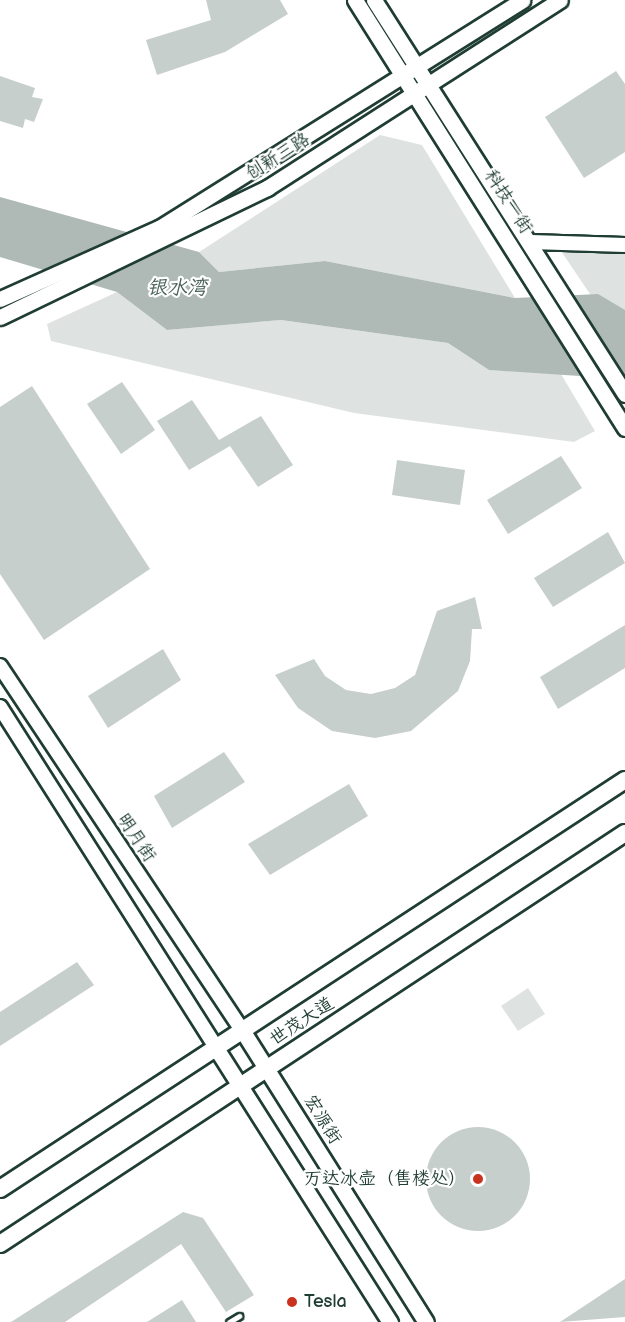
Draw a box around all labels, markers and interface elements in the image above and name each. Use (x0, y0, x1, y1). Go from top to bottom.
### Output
street label: 创新三路 (242, 129, 314, 185)
street label: 科技一街 (479, 166, 537, 238)
water label: 银水湾 (147, 276, 207, 300)
street label: 明月街 (112, 810, 160, 866)
street label: 世茂大道 (266, 993, 338, 1051)
street label: 宏源街 (299, 1091, 345, 1149)
place label: 万达冰壶（售楼处） (304, 1168, 466, 1190)
marker: 万达冰壶（售楼处） (471, 1172, 485, 1186)
place label: Tesla (304, 1291, 347, 1313)
marker: Tesla (285, 1295, 299, 1309)

